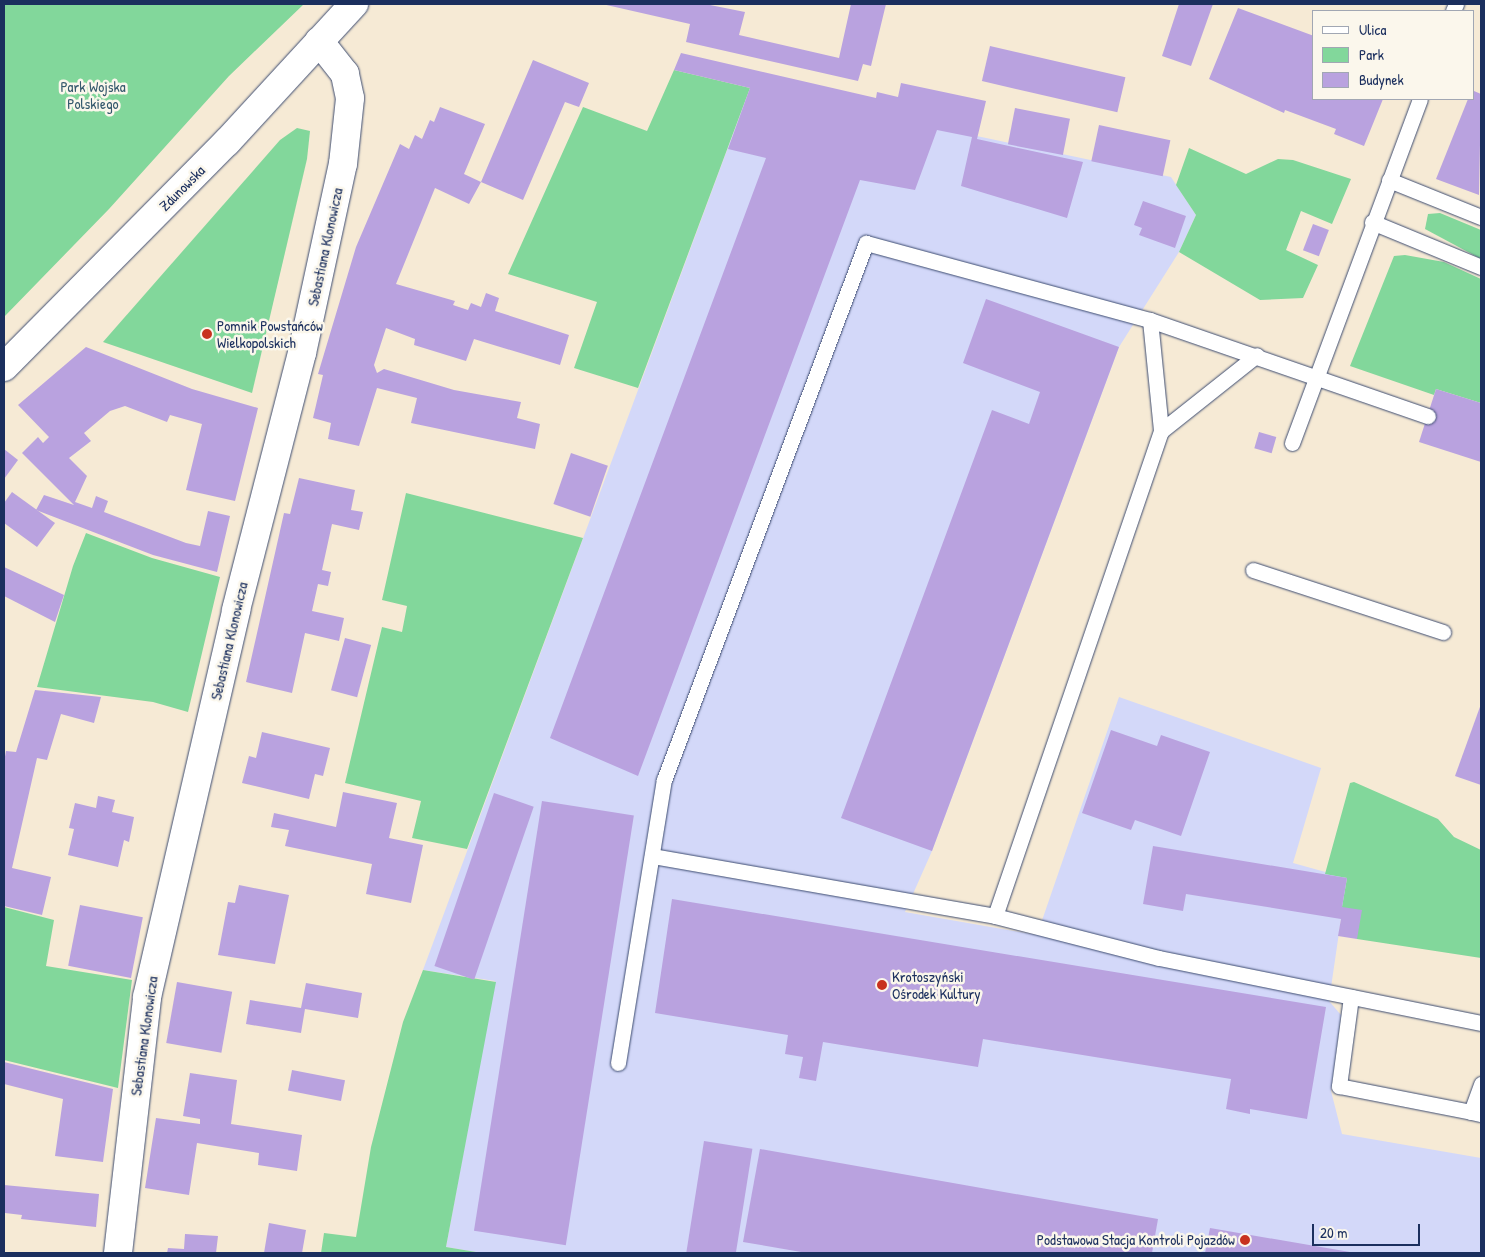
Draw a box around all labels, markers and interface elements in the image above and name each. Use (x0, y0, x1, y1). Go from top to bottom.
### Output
legend (1312, 10, 1475, 100)
text: Ulica (1359, 19, 1386, 40)
text: Park (1359, 44, 1384, 65)
text: Budynek (1359, 69, 1404, 90)
park label: Park Wojska Polskiego (60, 77, 126, 112)
street label: Zdunowska (155, 161, 209, 215)
street label: Sebastiana Klonowicza (304, 186, 346, 308)
place label: Pomnik Powstańców Wielkopolskich (217, 316, 323, 351)
marker: Pomnik Powstańców Wielkopolskich (201, 328, 213, 340)
street label: Sebastiana Klonowicza (207, 580, 251, 702)
place label: Krotoszyński Ośrodek Kultury (892, 967, 981, 1002)
street label: Sebastiana Klonowicza (127, 975, 161, 1097)
marker: Krotoszyński Ośrodek Kultury (876, 979, 888, 991)
scale bar (1315, 1214, 1422, 1246)
text: 20 m (1320, 1222, 1347, 1243)
place label: Podstawowa Stacja Kontroli Pojazdów (1037, 1231, 1235, 1249)
marker: Podstawowa Stacja Kontroli Pojazdów (1239, 1234, 1251, 1246)

